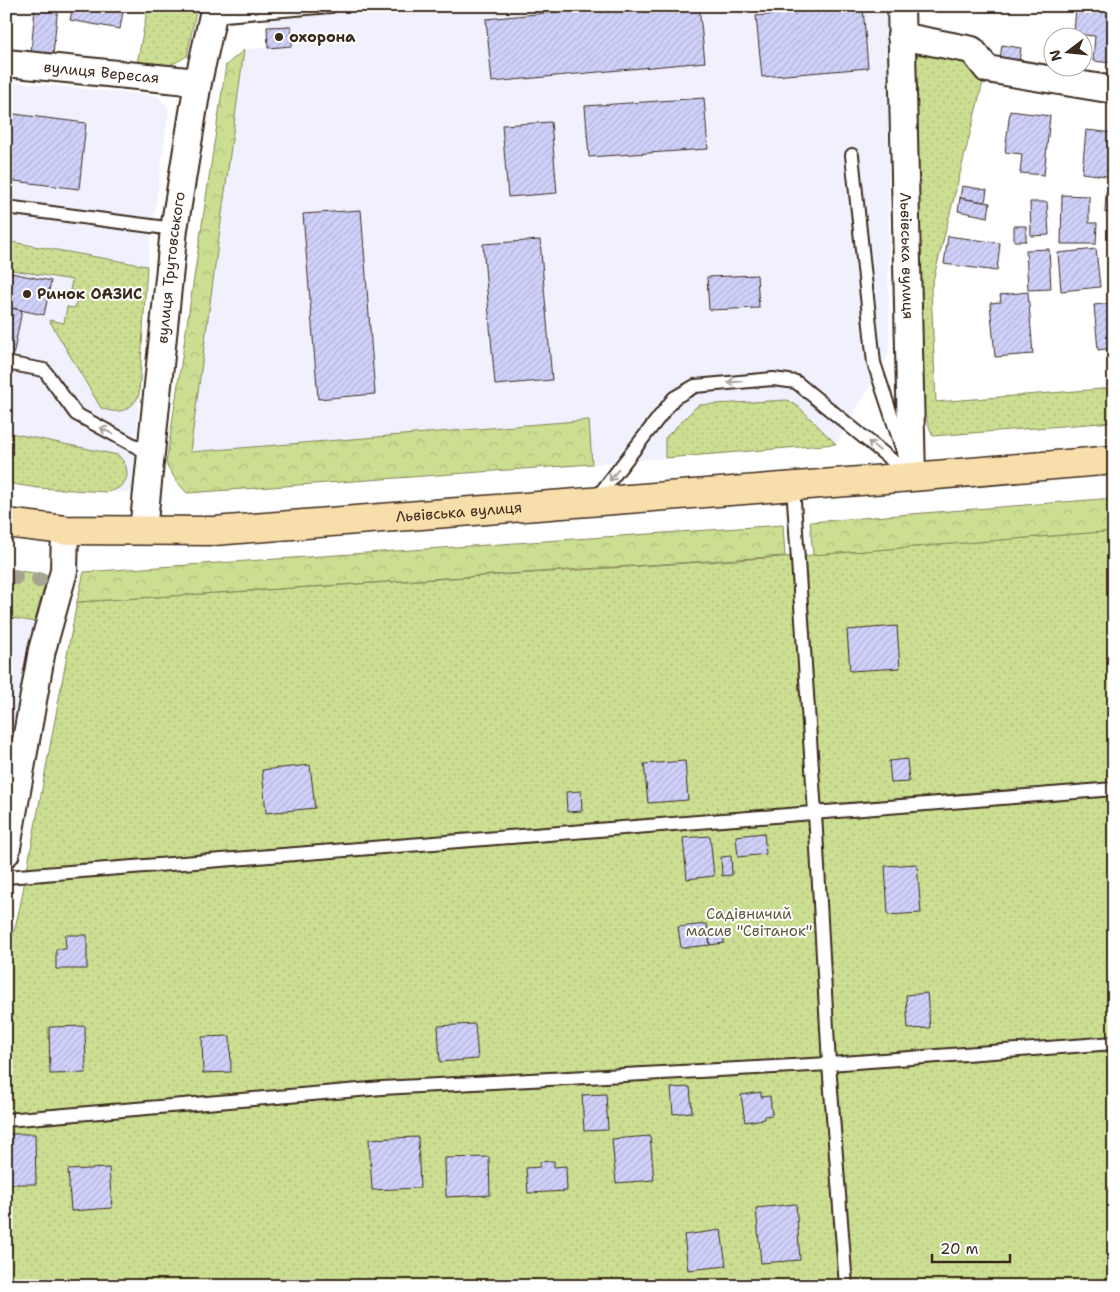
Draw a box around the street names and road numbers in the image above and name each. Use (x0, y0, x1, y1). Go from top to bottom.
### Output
street label: вулиця Вересая (43, 57, 160, 88)
street label: вулиця Трутовського (152, 190, 190, 344)
street label: Львівська вулиця (895, 192, 918, 320)
street label: Львівська вулиця (395, 497, 523, 527)

